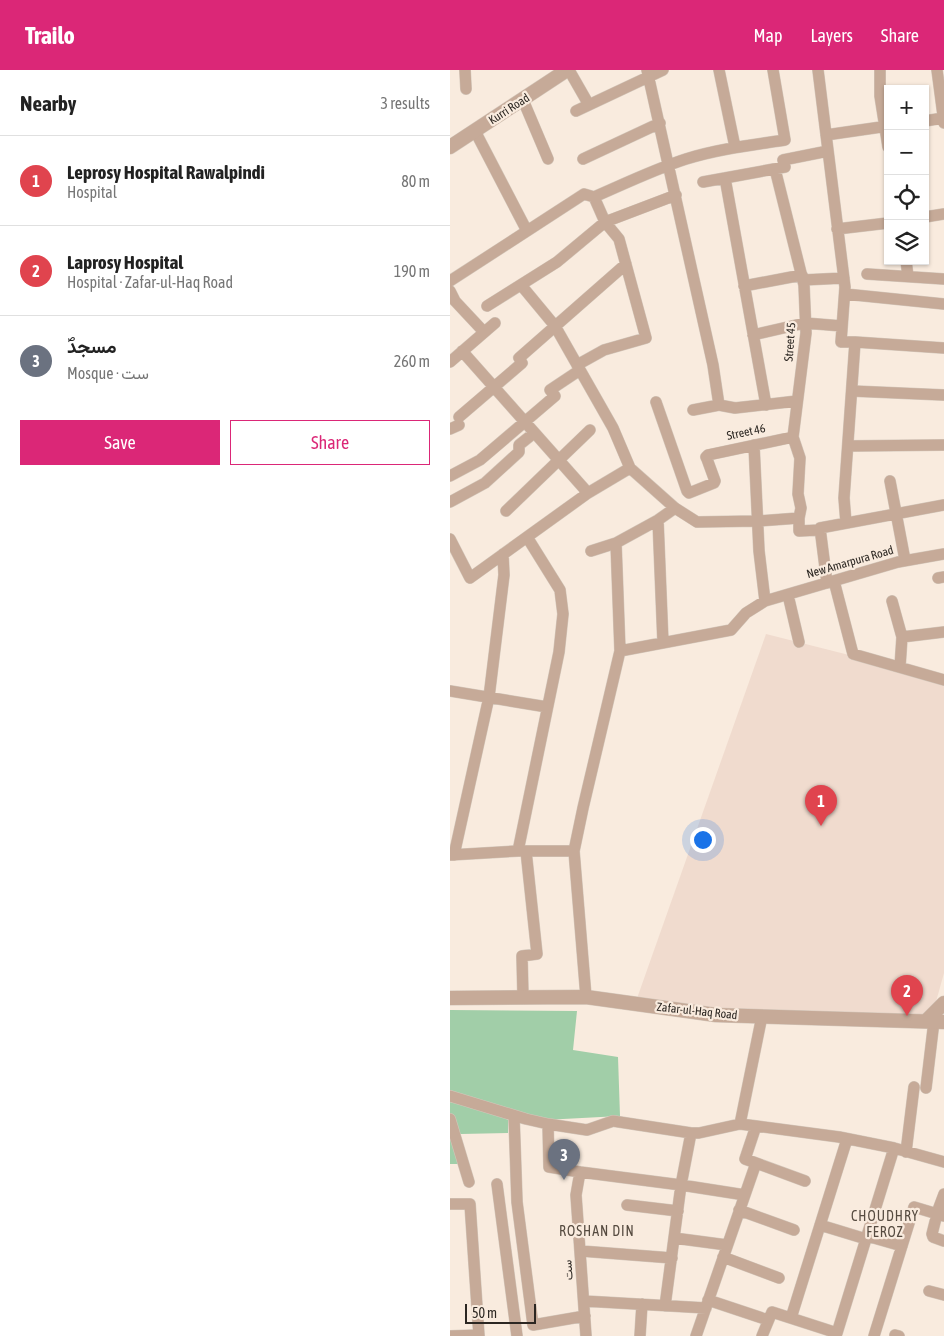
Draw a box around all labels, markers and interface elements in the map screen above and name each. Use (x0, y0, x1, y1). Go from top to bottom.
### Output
text: Trailo (25, 22, 75, 49)
text: Map (753, 25, 782, 46)
text: Layers (810, 25, 853, 46)
text: Share (881, 25, 919, 46)
map controls (884, 85, 929, 265)
button: + (884, 85, 929, 130)
text: Nearby (20, 91, 76, 115)
street label: Kurri Road (486, 91, 532, 127)
text: 3 results (380, 94, 430, 112)
button: − (884, 130, 929, 175)
text: Leprosy Hospital Rawalpindi (67, 161, 265, 183)
text: 1 (32, 172, 40, 190)
text: 80 m (401, 172, 430, 190)
button: locate (884, 175, 929, 220)
text: Hospital (67, 183, 117, 201)
button: layers (884, 220, 929, 265)
text: Laprosy Hospital (67, 251, 183, 273)
text: 2 (32, 262, 40, 280)
text: 190 m (394, 262, 430, 280)
text: Hospital · Zafar-ul-Haq Road (67, 273, 233, 291)
street label: Street 45 (782, 322, 798, 362)
text: ؐمسجد (67, 335, 117, 357)
text: 3 (32, 352, 40, 370)
text: 260 m (394, 352, 430, 370)
text: Mosque · ست (67, 364, 149, 382)
button: Save (20, 420, 220, 465)
button: Share (230, 420, 430, 465)
street label: Street 46 (725, 421, 767, 443)
street label: New Amarpura Road (805, 543, 895, 581)
pin: 1 (805, 785, 837, 826)
your location (690, 827, 716, 853)
pin: 2 (891, 975, 923, 1016)
street label: Zafar-ul-Haq Road (656, 1000, 738, 1022)
pin: 3 (548, 1139, 580, 1180)
district label: CHOUDHRY FEROZ (851, 1208, 919, 1240)
district label: ROSHAN DIN (559, 1223, 635, 1239)
street label: ست (560, 1259, 576, 1281)
scale bar (465, 1301, 536, 1324)
text: 50 m (472, 1305, 497, 1321)

